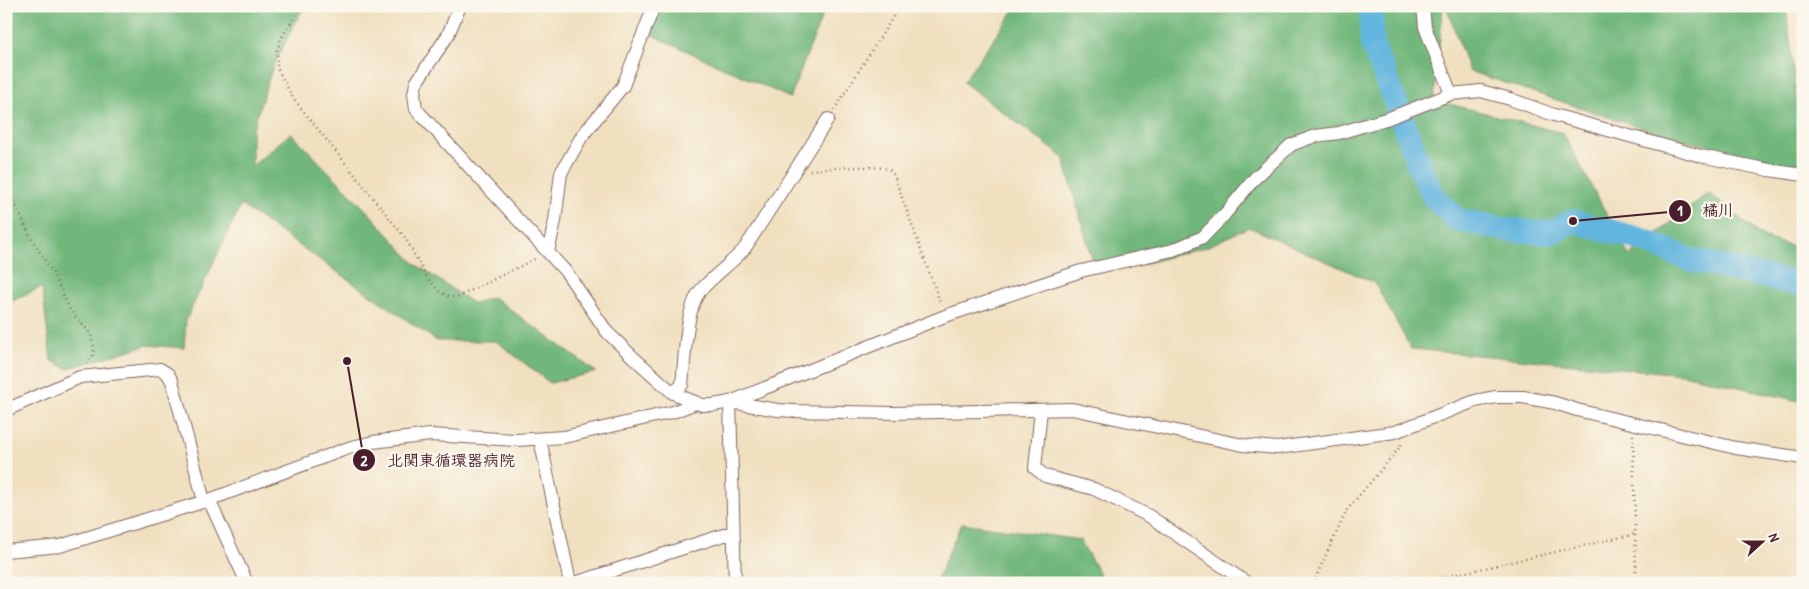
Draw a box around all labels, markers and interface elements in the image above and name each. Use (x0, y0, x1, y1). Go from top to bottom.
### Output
callout: 橘川 (1667, 195, 1744, 226)
text: 橘川 (1702, 199, 1734, 221)
text: 1 (1677, 200, 1683, 221)
callout: 北関東循環器病院 (352, 445, 525, 476)
text: 北関東循環器病院 (387, 449, 515, 471)
text: 2 (360, 450, 368, 471)
north arrow (1736, 516, 1786, 566)
text: N (1764, 530, 1785, 545)

